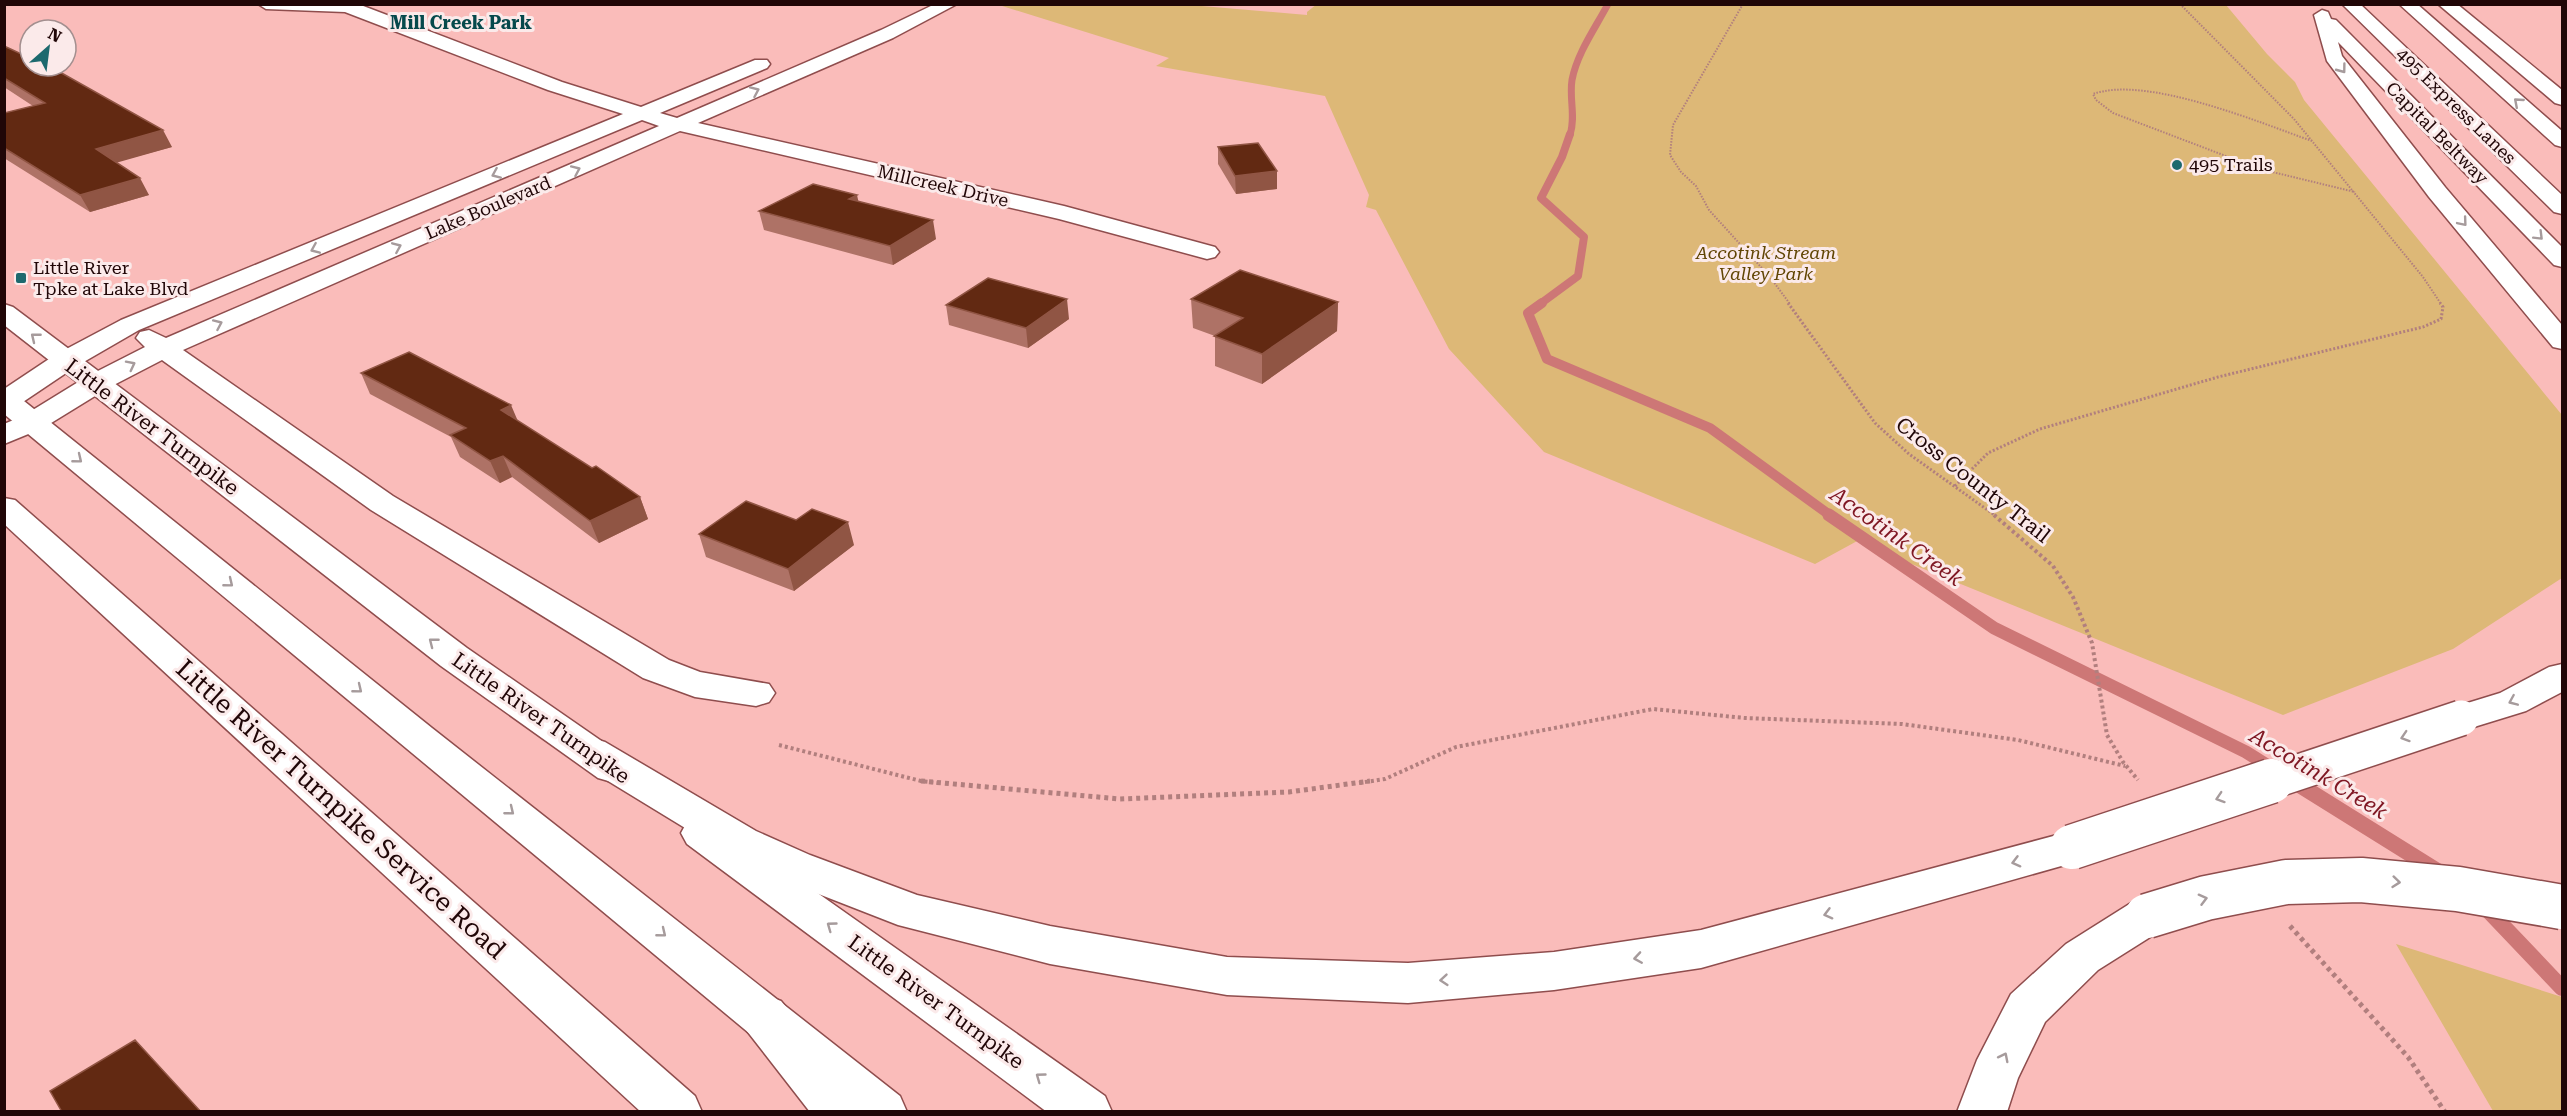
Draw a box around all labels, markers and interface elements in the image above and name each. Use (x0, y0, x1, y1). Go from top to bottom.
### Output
district label: Mill Creek Park (390, 12, 533, 33)
north arrow (18, 18, 78, 78)
text: N (45, 24, 65, 46)
street label: 495 Express Lanes (2392, 43, 2521, 168)
one-way arrow (2335, 62, 2346, 73)
street label: Capital Beltway (2382, 77, 2493, 188)
one-way arrow (748, 87, 759, 99)
one-way arrow (2514, 99, 2525, 110)
place label: 495 Trails (2189, 154, 2272, 175)
marker: 495 Trails (2170, 158, 2184, 172)
street label: Millcreek Drive (875, 160, 1011, 211)
one-way arrow (570, 165, 581, 177)
one-way arrow (491, 167, 502, 179)
street label: Lake Boulevard (422, 171, 554, 244)
one-way arrow (2455, 215, 2466, 226)
one-way arrow (2532, 229, 2543, 240)
one-way arrow (311, 242, 322, 254)
one-way arrow (391, 242, 402, 254)
park label: Accotink Stream Valley Park (1695, 242, 1836, 284)
place label: Little River Tpke at Lake Blvd (33, 257, 189, 299)
marker: Little River Tpke at Lake Blvd (14, 271, 28, 285)
one-way arrow (212, 319, 223, 331)
one-way arrow (30, 333, 41, 344)
street label: Little River Turnpike (60, 354, 244, 500)
one-way arrow (125, 361, 135, 372)
street label: Cross County Trail (1891, 412, 2055, 548)
one-way arrow (71, 452, 82, 463)
water label: Accotink Creek (1824, 480, 1968, 591)
one-way arrow (222, 576, 233, 587)
one-way arrow (429, 638, 440, 649)
street label: Little River Turnpike (448, 648, 634, 788)
street label: Little River Turnpike Service Road (170, 653, 512, 965)
one-way arrow (351, 681, 362, 692)
one-way arrow (2509, 694, 2520, 706)
water label: Accotink Creek (2244, 722, 2392, 824)
one-way arrow (2400, 729, 2411, 742)
one-way arrow (2215, 791, 2226, 803)
one-way arrow (503, 804, 514, 815)
one-way arrow (2011, 855, 2022, 867)
one-way arrow (2392, 875, 2401, 888)
one-way arrow (2197, 894, 2208, 906)
one-way arrow (1823, 907, 1834, 919)
one-way arrow (827, 922, 838, 933)
one-way arrow (655, 926, 666, 937)
street label: Little River Turnpike (844, 930, 1028, 1074)
one-way arrow (1633, 952, 1643, 964)
one-way arrow (1440, 973, 1449, 986)
one-way arrow (1996, 1053, 2008, 1064)
one-way arrow (1036, 1073, 1047, 1084)

